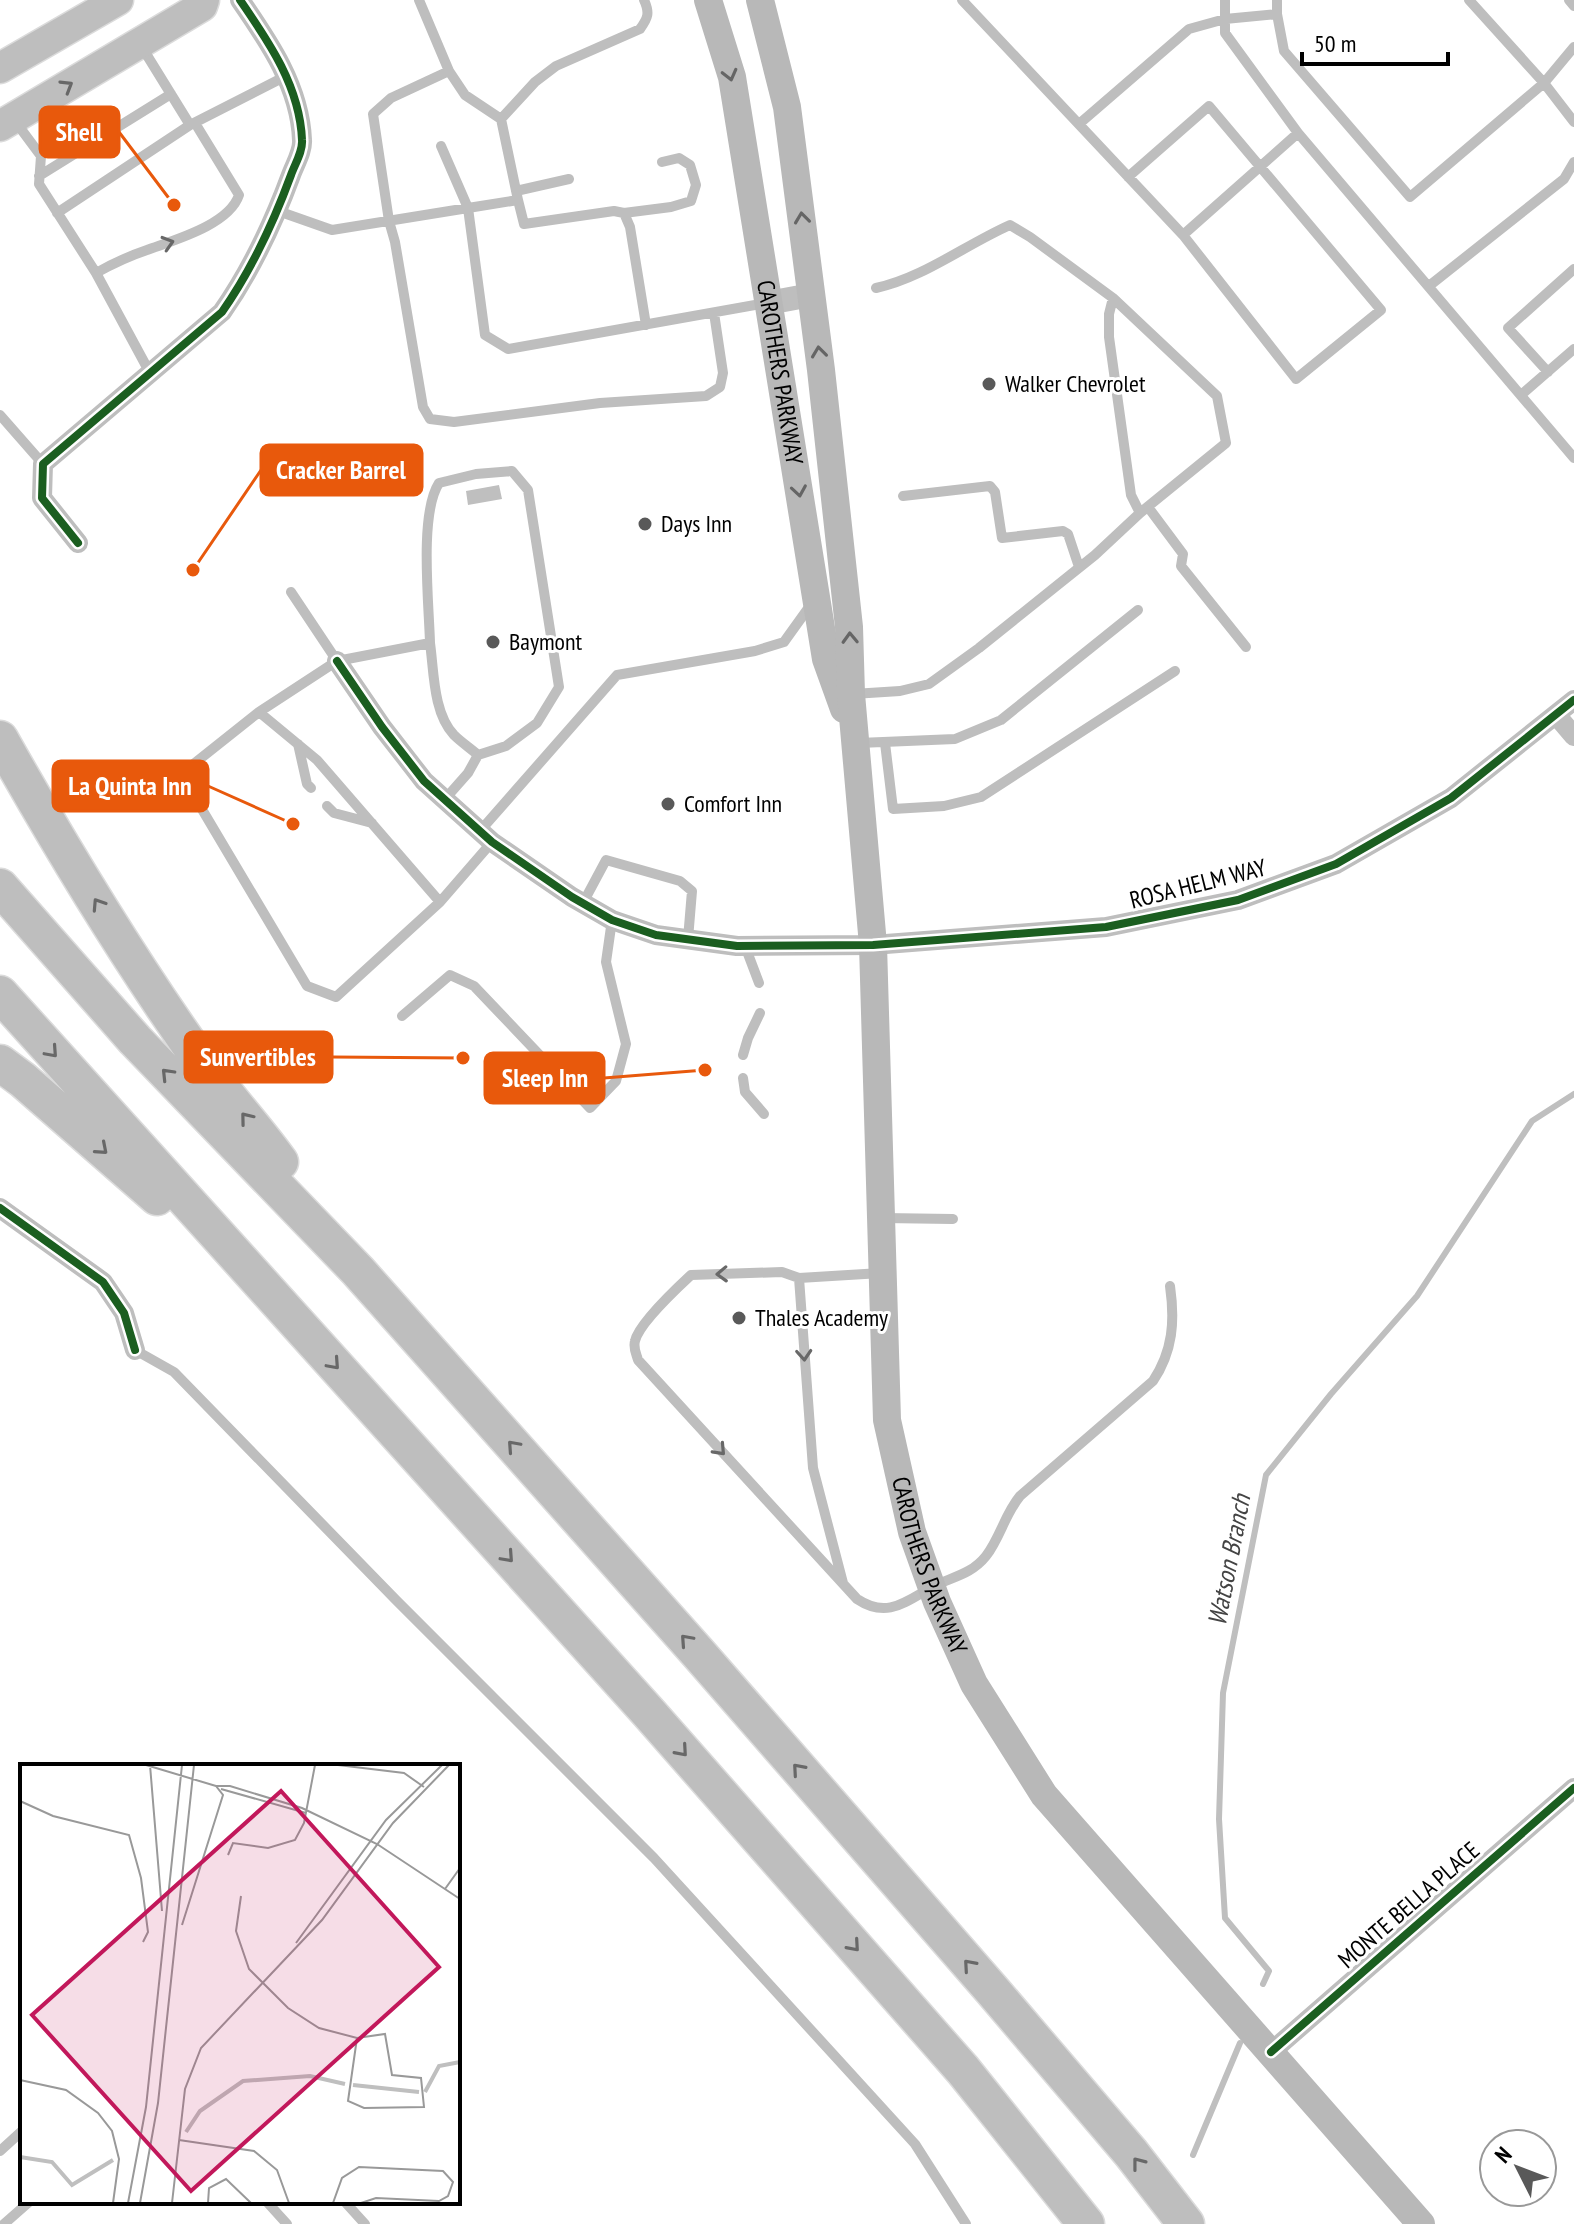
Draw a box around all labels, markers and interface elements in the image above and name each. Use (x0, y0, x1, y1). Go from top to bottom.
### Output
scale bar (1302, 16, 1448, 66)
text: 50 m (1314, 28, 1356, 59)
one-way arrow (721, 67, 738, 81)
one-way arrow (58, 80, 73, 95)
callout: Shell (40, 107, 119, 157)
text: Shell (56, 115, 103, 148)
one-way arrow (793, 211, 810, 224)
one-way arrow (160, 237, 174, 253)
street label: CAROTHERS PARKWAY (750, 278, 810, 467)
one-way arrow (810, 345, 827, 358)
place label: Walker Chevrolet (1005, 368, 1146, 399)
marker: Walker Chevrolet (980, 375, 998, 393)
callout: Cracker Barrel (261, 445, 422, 495)
text: Cracker Barrel (276, 453, 407, 486)
one-way arrow (789, 484, 806, 497)
place label: Days Inn (661, 508, 732, 539)
marker: Days Inn (636, 515, 654, 533)
place label: Baymont (509, 626, 582, 657)
one-way arrow (841, 631, 858, 644)
marker: Baymont (484, 633, 502, 651)
callout: La Quinta Inn (53, 761, 208, 811)
text: La Quinta Inn (68, 769, 192, 802)
place label: Comfort Inn (684, 788, 782, 819)
marker: Comfort Inn (659, 795, 677, 813)
street label: ROSA HELM WAY (1126, 852, 1269, 915)
one-way arrow (92, 898, 107, 913)
callout: Sunvertibles (185, 1032, 332, 1082)
text: Sunvertibles (200, 1040, 316, 1073)
one-way arrow (43, 1043, 57, 1058)
callout: Sleep Inn (485, 1053, 604, 1103)
text: Sleep Inn (502, 1061, 588, 1094)
one-way arrow (162, 1069, 177, 1083)
one-way arrow (241, 1112, 255, 1127)
one-way arrow (93, 1140, 108, 1154)
one-way arrow (715, 1265, 728, 1282)
place label: Thales Academy (755, 1302, 888, 1333)
marker: Thales Academy (730, 1309, 748, 1327)
one-way arrow (795, 1349, 812, 1362)
one-way arrow (325, 1355, 339, 1369)
one-way arrow (508, 1440, 522, 1455)
one-way arrow (710, 1441, 725, 1455)
street label: CAROTHERS PARKWAY (885, 1474, 975, 1659)
water label: Watson Branch (1200, 1490, 1258, 1628)
one-way arrow (498, 1548, 513, 1563)
one-way arrow (681, 1634, 695, 1649)
one-way arrow (672, 1741, 686, 1756)
one-way arrow (793, 1763, 808, 1778)
inset map (20, 1764, 460, 2204)
street label: MONTE BELLA PLACE (1331, 1835, 1486, 1975)
one-way arrow (844, 1936, 858, 1951)
one-way arrow (965, 1959, 979, 1974)
north arrow (1478, 2128, 1558, 2208)
text: N (1489, 2141, 1518, 2168)
one-way arrow (1133, 2157, 1147, 2172)

